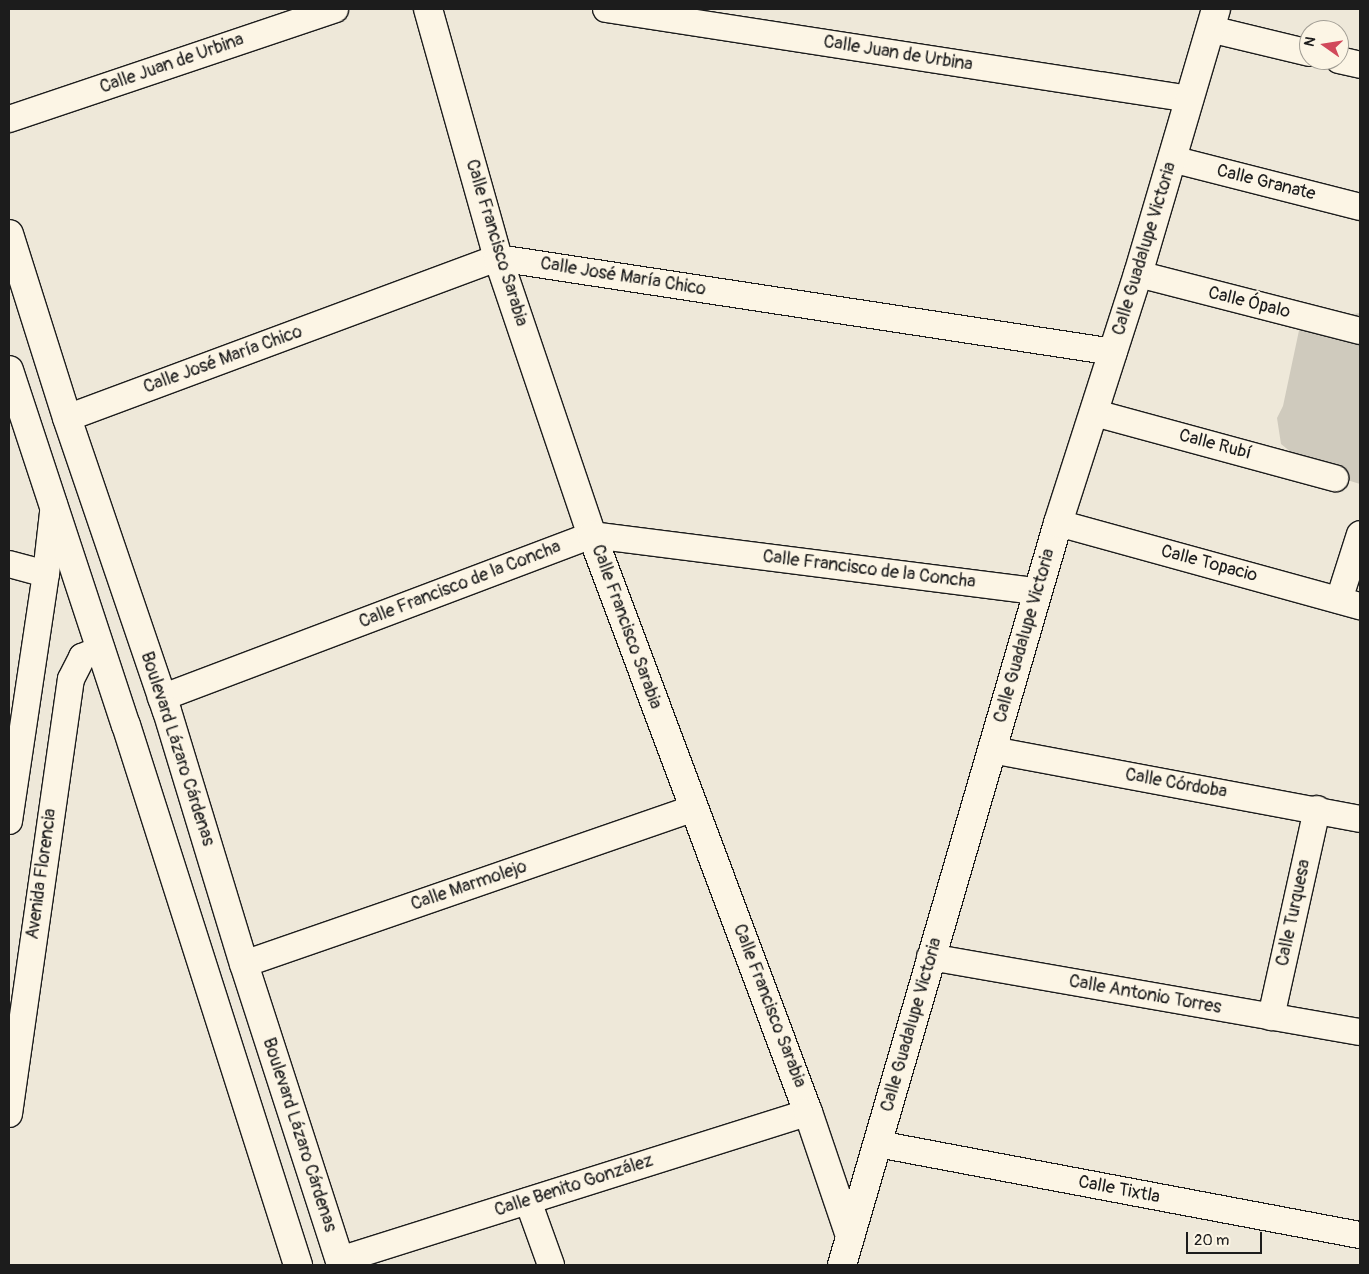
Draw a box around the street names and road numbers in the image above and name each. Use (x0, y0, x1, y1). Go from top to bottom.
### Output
street label: Calle Juan de Urbina (97, 29, 247, 99)
street label: Calle Juan de Urbina (822, 32, 974, 76)
street label: Calle Francisco Sarabia (460, 157, 532, 329)
street label: Calle Guadalupe Victoria (1108, 160, 1182, 338)
street label: Calle Granate (1214, 160, 1318, 206)
street label: Calle José María Chico (539, 253, 707, 301)
street label: Calle Ópalo (1206, 282, 1292, 324)
street label: Calle José María Chico (141, 321, 305, 399)
street label: Calle Rubí (1176, 425, 1254, 465)
street label: Calle Francisco de la Concha (356, 537, 564, 633)
street label: Calle Topacio (1159, 541, 1259, 587)
street label: Calle Francisco Sarabia (586, 542, 666, 712)
street label: Calle Francisco de la Concha (761, 546, 977, 594)
street label: Calle Guadalupe Victoria (990, 546, 1060, 726)
street label: Boulevard Lázaro Cárdenas (135, 649, 219, 849)
street label: Calle Córdoba (1123, 764, 1229, 804)
street label: Avenida Florencia (22, 807, 62, 941)
street label: Calle Marmolejo (408, 856, 530, 916)
street label: Calle Turquesa (1272, 858, 1316, 968)
street label: Calle Francisco Sarabia (728, 921, 810, 1091)
street label: Calle Guadalupe Victoria (877, 935, 947, 1115)
street label: Calle Antonio Torres (1067, 971, 1223, 1019)
street label: Boulevard Lázaro Cárdenas (257, 1035, 341, 1235)
street label: Calle Benito González (492, 1150, 656, 1222)
street label: Calle Tixtla (1076, 1171, 1162, 1209)

